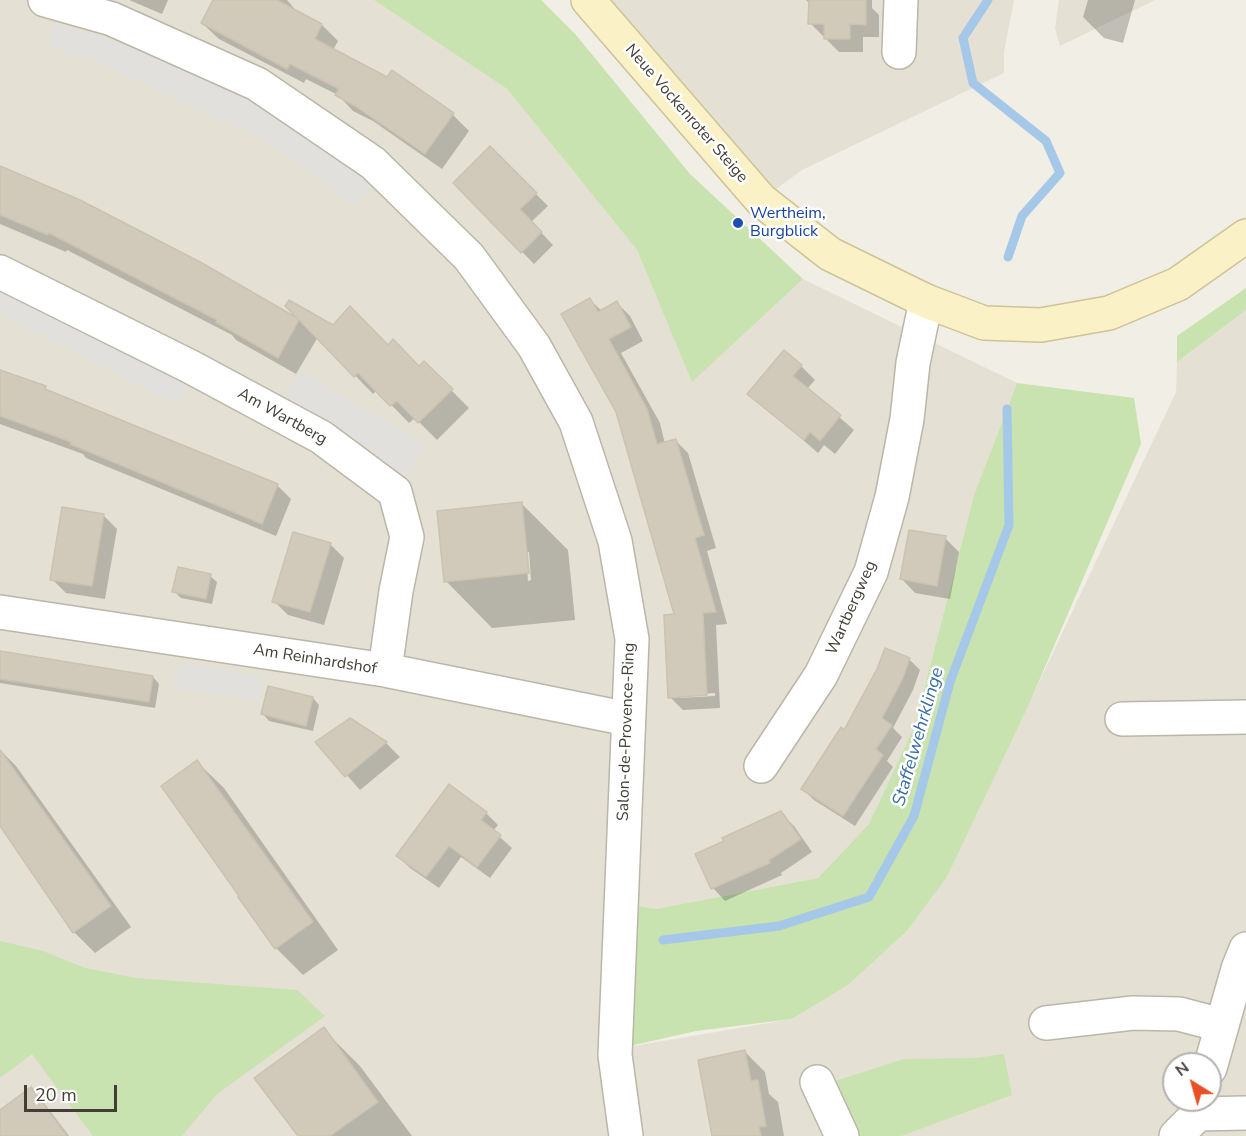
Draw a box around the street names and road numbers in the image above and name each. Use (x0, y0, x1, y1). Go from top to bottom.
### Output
street label: Neue Vockenroter Steige (621, 41, 751, 187)
street label: Am Wartberg (234, 385, 330, 449)
street label: Wartbergweg (823, 558, 881, 658)
street label: Am Reinhardshof (252, 641, 378, 679)
street label: Salon-de-Provence-Ring (614, 642, 640, 822)

